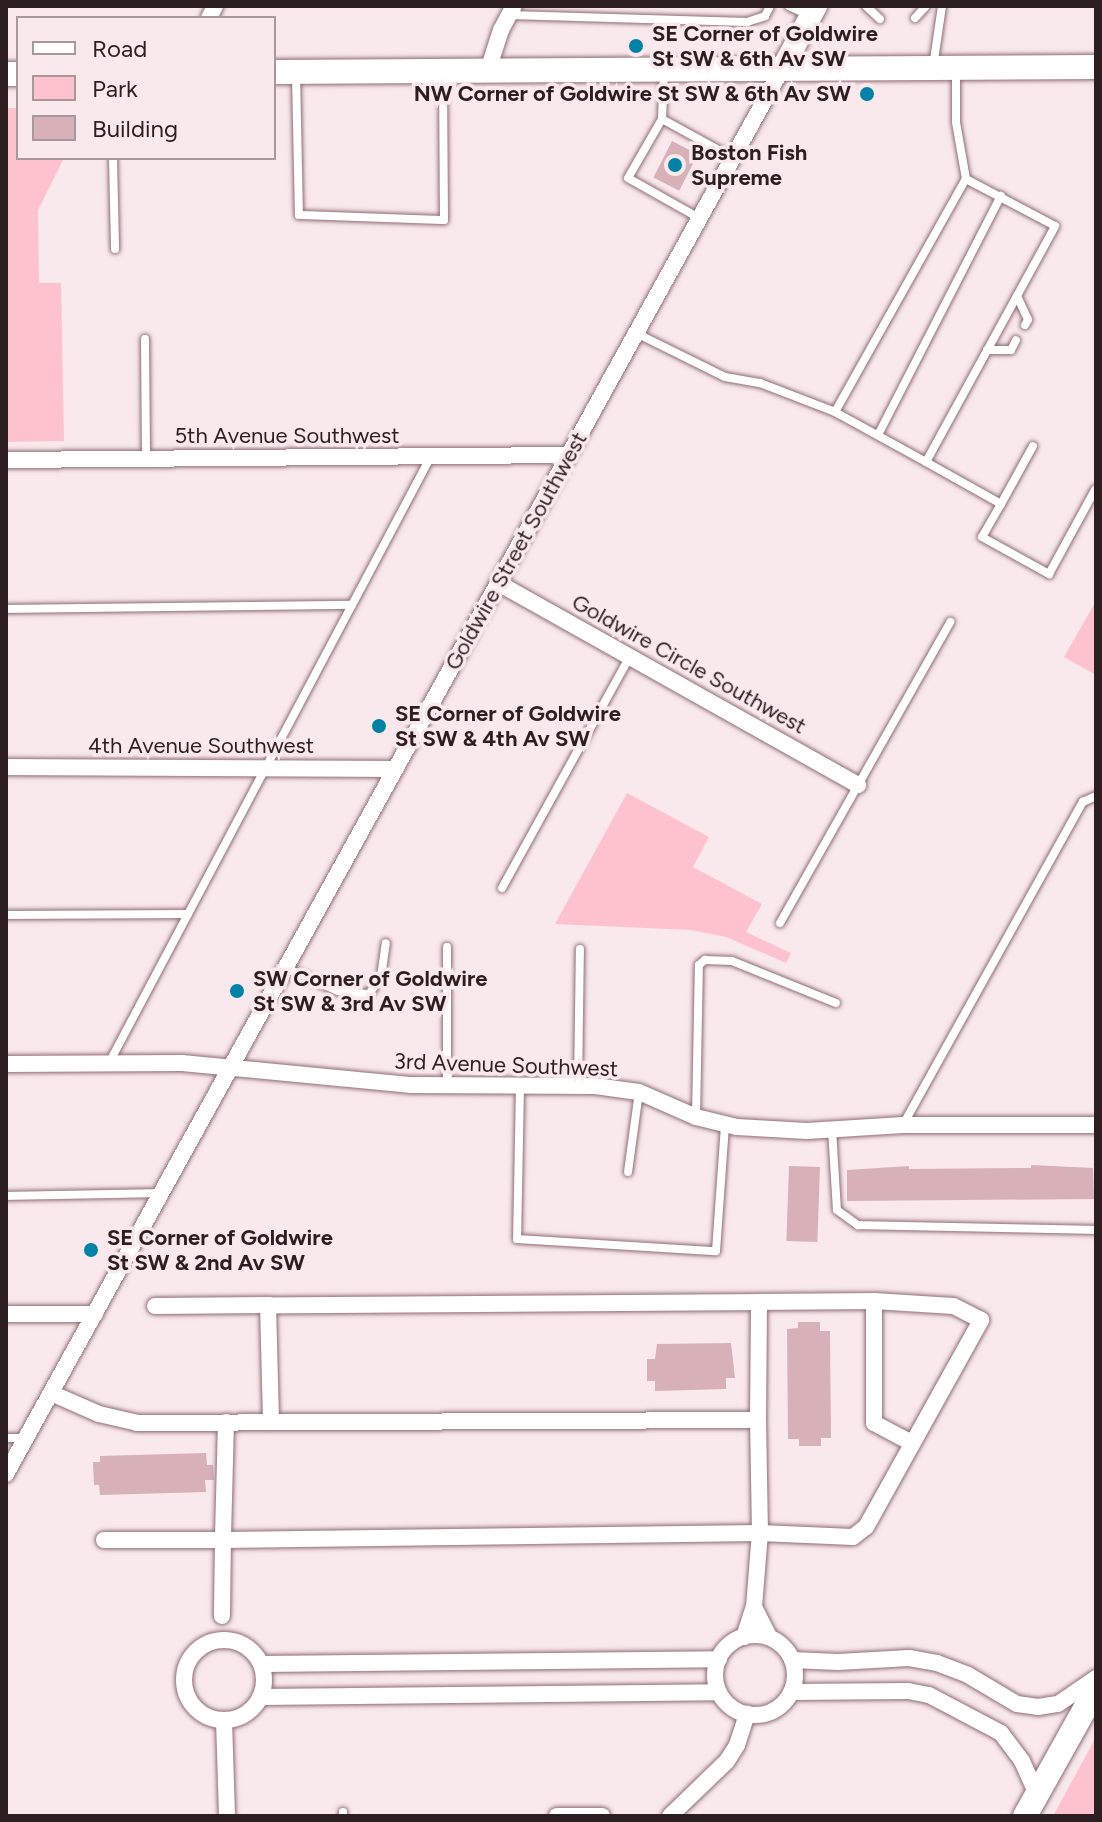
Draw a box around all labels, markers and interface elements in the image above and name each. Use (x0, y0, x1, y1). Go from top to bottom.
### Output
legend (16, 16, 276, 160)
place label: SE Corner of Goldwire St SW & 6th Av SW (652, 20, 878, 72)
text: Road (92, 34, 147, 63)
marker: SE Corner of Goldwire St SW & 6th Av SW (627, 37, 645, 55)
text: Park (92, 74, 138, 103)
place label: NW Corner of Goldwire St SW & 6th Av SW (414, 81, 851, 107)
marker: NW Corner of Goldwire St SW & 6th Av SW (858, 85, 876, 103)
text: Building (92, 114, 178, 143)
place label: Boston Fish Supreme (691, 139, 807, 190)
marker: Boston Fish Supreme (666, 156, 684, 174)
street label: 5th Avenue Southwest (174, 423, 400, 449)
street label: Goldwire Street Southwest (439, 427, 593, 675)
street label: Goldwire Circle Southwest (567, 589, 811, 739)
place label: SE Corner of Goldwire St SW & 4th Av SW (395, 700, 621, 752)
marker: SE Corner of Goldwire St SW & 4th Av SW (370, 717, 388, 735)
street label: 4th Avenue Southwest (88, 733, 314, 759)
place label: SW Corner of Goldwire St SW & 3rd Av SW (253, 965, 488, 1016)
marker: SW Corner of Goldwire St SW & 3rd Av SW (228, 982, 246, 1000)
street label: 3rd Avenue Southwest (394, 1048, 618, 1082)
place label: SE Corner of Goldwire St SW & 2nd Av SW (107, 1224, 333, 1276)
marker: SE Corner of Goldwire St SW & 2nd Av SW (82, 1241, 100, 1259)

